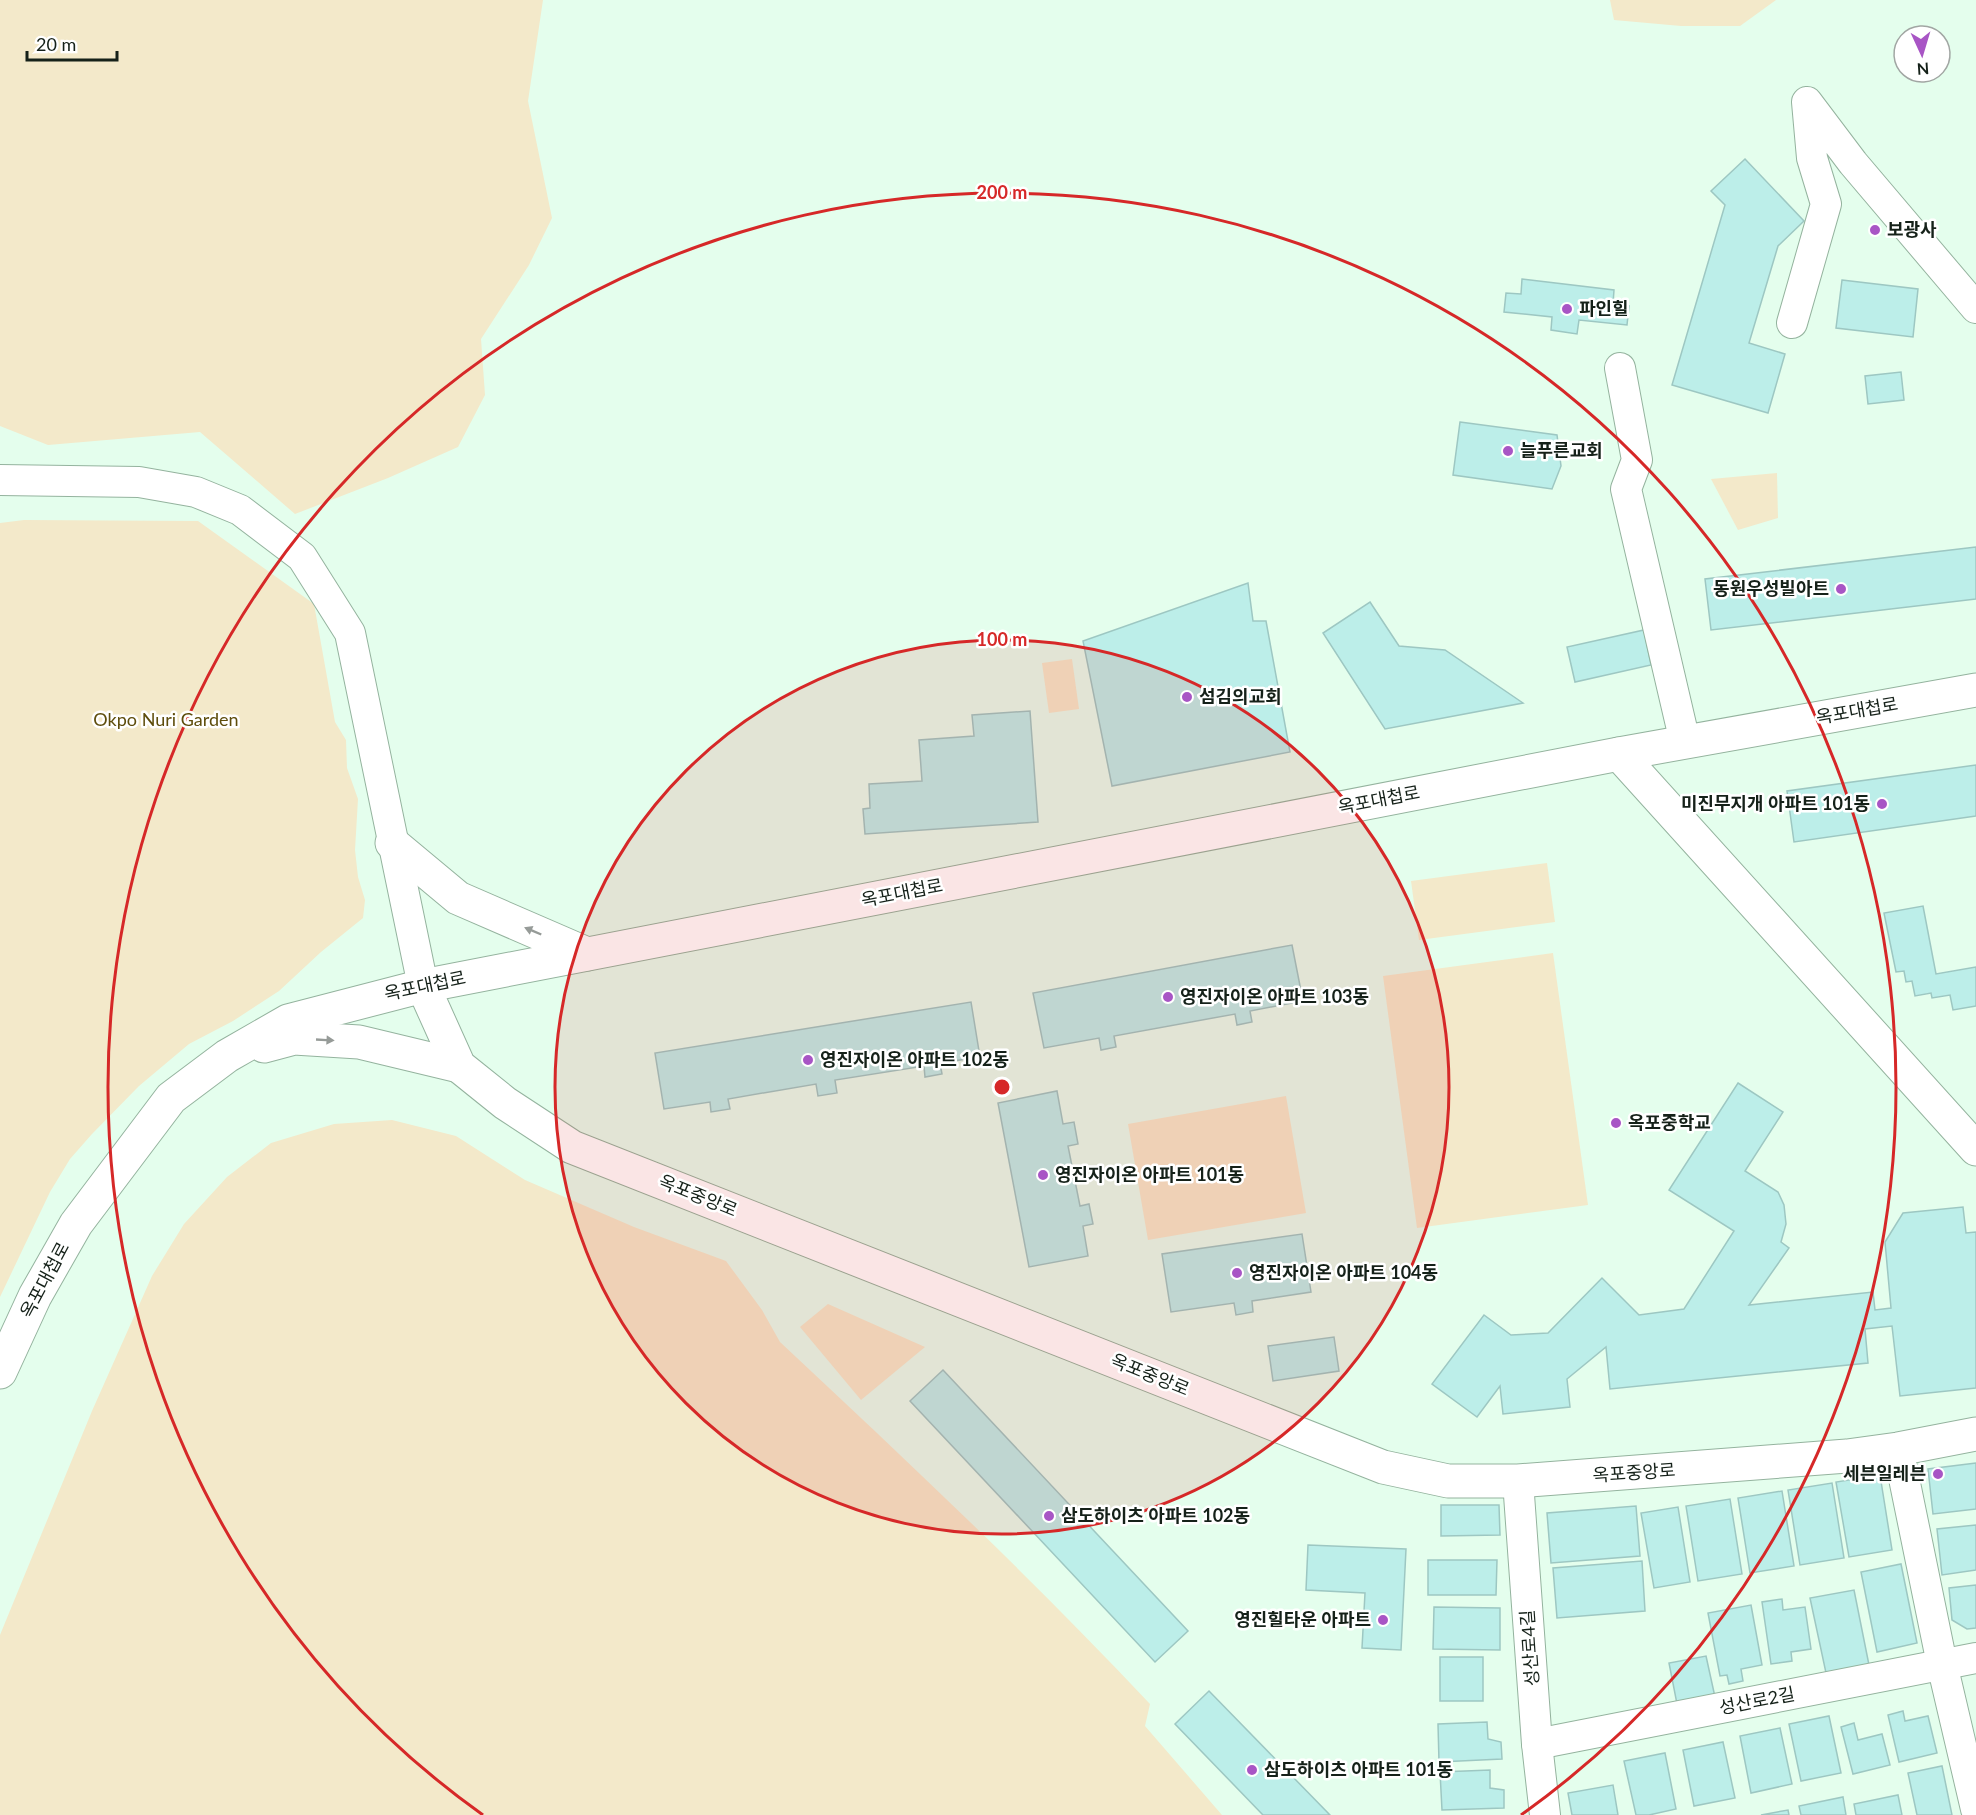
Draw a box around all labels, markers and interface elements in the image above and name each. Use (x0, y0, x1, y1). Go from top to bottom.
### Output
scale bar (27, 24, 117, 62)
north arrow (1892, 24, 1952, 84)
text: 20 m (36, 33, 76, 55)
text: N (1916, 60, 1930, 79)
text: 200 m (977, 181, 1027, 203)
place label: 보광사 (1887, 218, 1937, 240)
marker: 보광사 (1868, 223, 1882, 237)
place label: 파인힐 (1579, 297, 1629, 319)
marker: 파인힐 (1560, 302, 1574, 316)
place label: 늘푸른교회 (1520, 439, 1603, 461)
marker: 늘푸른교회 (1501, 444, 1515, 458)
place label: 동원우성빌아트 (1713, 577, 1829, 599)
marker: 동원우성빌아트 (1834, 582, 1848, 596)
text: 100 m (977, 628, 1027, 650)
place label: 섬김의교회 (1199, 685, 1282, 707)
marker: 섬김의교회 (1180, 690, 1194, 704)
street label: 옥포대첩로 (1814, 692, 1900, 728)
park label: Okpo Nuri Garden (93, 708, 239, 730)
street label: 옥포대첩로 (1336, 780, 1422, 818)
place label: 미진무지개 아파트 101동 (1681, 792, 1870, 814)
marker: 미진무지개 아파트 101동 (1875, 797, 1889, 811)
street label: 옥포대첩로 (859, 873, 945, 911)
one-way arrow (525, 926, 542, 935)
street label: 옥포대첩로 (382, 966, 468, 1004)
place label: 영진자이온 아파트 103동 (1180, 985, 1369, 1007)
marker: 영진자이온 아파트 103동 (1161, 990, 1175, 1004)
one-way arrow (316, 1036, 335, 1045)
place label: 영진자이온 아파트 102동 (820, 1048, 1009, 1070)
marker: 영진자이온 아파트 102동 (801, 1053, 815, 1067)
centre of rings (992, 1077, 1012, 1097)
place label: 옥포중학교 (1628, 1111, 1711, 1133)
marker: 옥포중학교 (1609, 1116, 1623, 1130)
place label: 영진자이온 아파트 101동 (1055, 1163, 1244, 1185)
marker: 영진자이온 아파트 101동 (1036, 1168, 1050, 1182)
street label: 옥포중앙로 (656, 1169, 741, 1221)
street label: 옥포대첩로 (15, 1238, 73, 1321)
place label: 영진자이온 아파트 104동 (1249, 1261, 1438, 1283)
marker: 영진자이온 아파트 104동 (1230, 1266, 1244, 1280)
street label: 옥포중앙로 (1108, 1348, 1193, 1400)
street label: 옥포중앙로 (1592, 1458, 1676, 1486)
place label: 세븐일레븐 (1843, 1462, 1926, 1484)
marker: 세븐일레븐 (1931, 1467, 1945, 1481)
place label: 삼도하이츠 아파트 102동 (1061, 1504, 1250, 1526)
marker: 삼도하이츠 아파트 102동 (1042, 1509, 1056, 1523)
place label: 영진힐타운 아파트 (1234, 1608, 1371, 1630)
street label: 성산로4길 (1515, 1609, 1543, 1687)
marker: 영진힐타운 아파트 (1376, 1613, 1390, 1627)
street label: 성산로2길 (1717, 1682, 1797, 1718)
place label: 삼도하이츠 아파트 101동 (1264, 1758, 1453, 1780)
marker: 삼도하이츠 아파트 101동 (1245, 1763, 1259, 1777)

